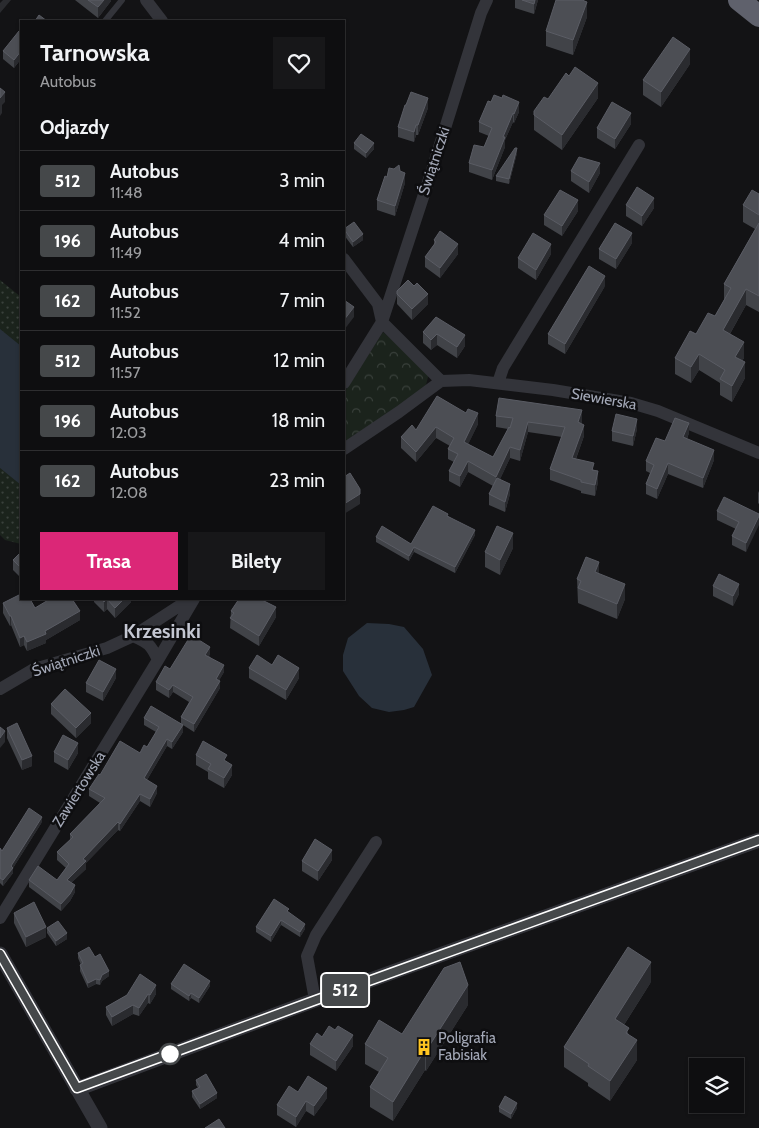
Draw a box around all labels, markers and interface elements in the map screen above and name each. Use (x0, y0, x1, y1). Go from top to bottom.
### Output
button: heart (273, 37, 325, 89)
text: Tarnowska (40, 38, 150, 67)
text: Autobus (40, 72, 96, 91)
text: Odjazdy (40, 116, 109, 139)
street label: Świątniczki (414, 124, 453, 197)
text: Autobus (110, 160, 179, 183)
text: 3 min (279, 169, 325, 192)
text: 512 (55, 170, 80, 192)
text: 11:48 (110, 183, 143, 202)
text: Autobus (110, 220, 179, 243)
text: 4 min (278, 229, 325, 252)
text: 196 (54, 230, 81, 252)
text: 11:49 (110, 243, 142, 262)
text: Autobus (110, 280, 179, 303)
text: 7 min (280, 289, 325, 312)
text: 162 (54, 290, 81, 312)
text: 11:52 (110, 303, 141, 322)
text: Autobus (110, 340, 179, 363)
text: 12 min (273, 349, 325, 372)
text: 512 (55, 350, 80, 372)
text: 11:57 (110, 363, 140, 382)
street label: Siewierska (570, 384, 639, 414)
text: Autobus (110, 400, 179, 423)
text: 18 min (272, 409, 325, 432)
text: 196 (54, 410, 81, 432)
text: 12:03 (110, 423, 147, 442)
text: Autobus (110, 460, 179, 483)
text: 23 min (269, 469, 325, 492)
text: 162 (54, 470, 81, 492)
text: 12:08 (110, 483, 148, 502)
button: Trasa (40, 532, 178, 590)
button: Bilety (188, 532, 325, 590)
district label: Krzesinki (123, 619, 201, 643)
street label: Świątniczki (29, 641, 102, 680)
street label: Zawiertowska (49, 747, 110, 830)
line badge: 512 (316, 974, 374, 1006)
text: 512 (332, 979, 358, 1001)
place label: Poligrafia Fabisiak (438, 1029, 497, 1064)
building icon: Poligrafia Fabisiak (414, 1037, 434, 1057)
unlabelled marker (159, 1043, 181, 1065)
map controls (689, 1058, 744, 1113)
button: layers (689, 1058, 744, 1113)

